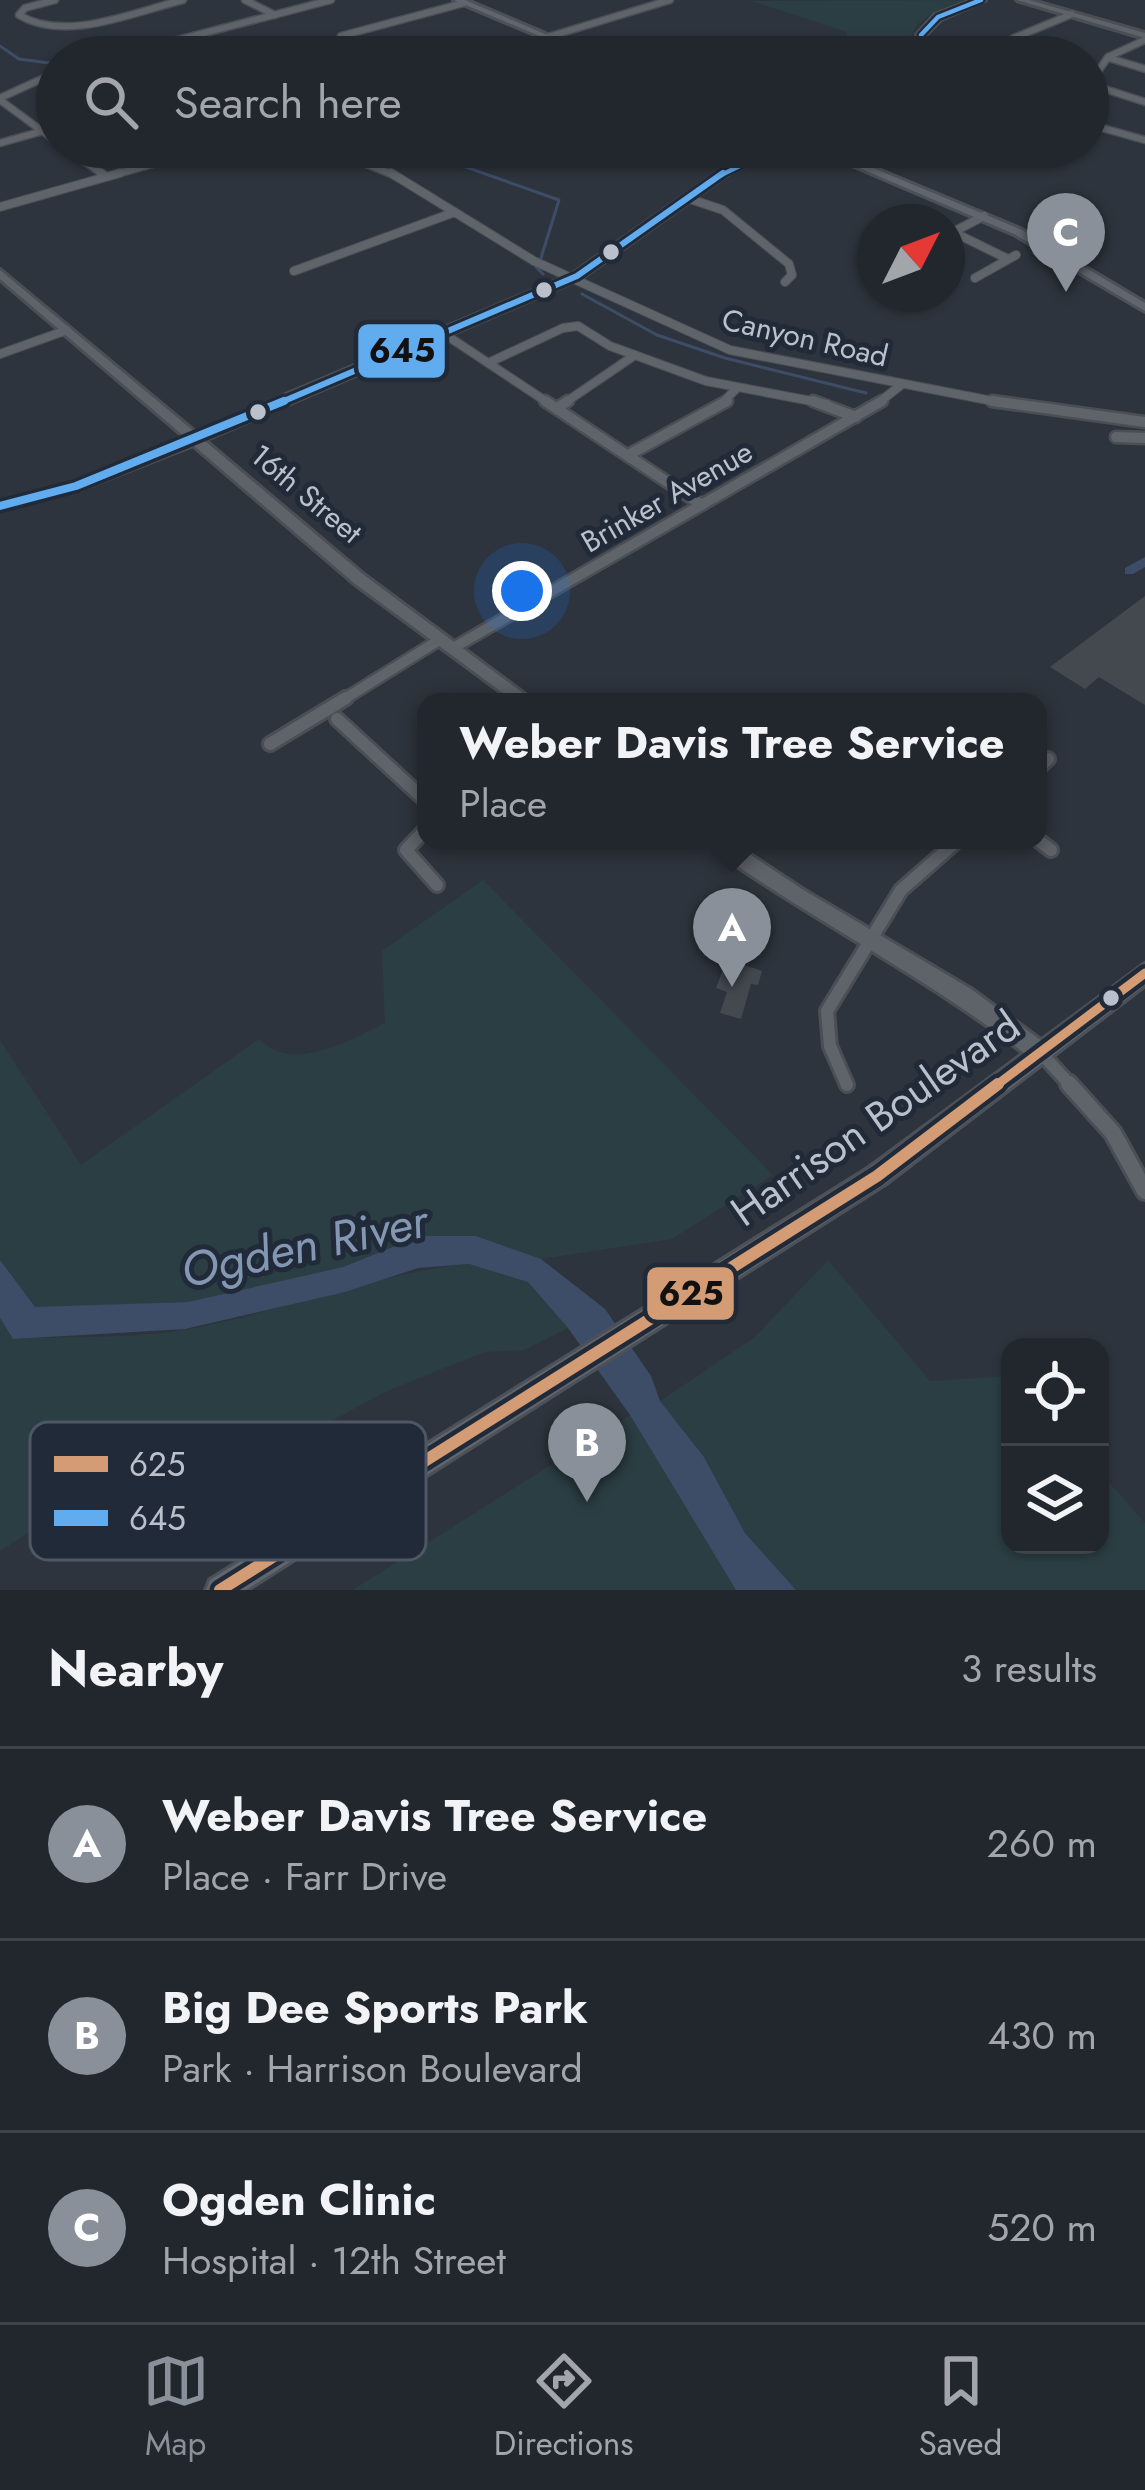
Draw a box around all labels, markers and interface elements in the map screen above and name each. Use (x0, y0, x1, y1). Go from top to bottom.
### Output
search box (36, 36, 1109, 168)
icon: search (78, 69, 144, 135)
text: Search here (174, 70, 402, 135)
pin: C (1027, 193, 1105, 292)
north arrow (857, 204, 965, 312)
unlabelled marker (600, 241, 622, 263)
unlabelled marker (533, 279, 555, 301)
street label: Canyon Road (718, 298, 892, 377)
line badge: 645 (356, 322, 447, 380)
text: 645 (369, 327, 435, 374)
unlabelled marker (247, 401, 269, 423)
street label: Brinker Avenue (573, 430, 760, 563)
street label: 16th Street (241, 434, 372, 554)
your location (492, 561, 552, 621)
popup (417, 693, 1047, 849)
text: Weber Davis Tree Service (459, 710, 1005, 775)
text: Place (459, 775, 547, 832)
pin: A (693, 888, 771, 987)
unlabelled marker (1100, 987, 1122, 1009)
street label: Harrison Boulevard (718, 996, 1032, 1241)
water label: Ogden River (174, 1185, 437, 1305)
line badge: 625 (645, 1265, 736, 1322)
text: 625 (658, 1270, 724, 1317)
map controls (1001, 1338, 1109, 1554)
button: locate (1001, 1338, 1109, 1446)
pin: B (548, 1403, 626, 1502)
legend (30, 1422, 426, 1560)
text: 625 (129, 1441, 185, 1488)
button: layers (1001, 1446, 1109, 1554)
text: 645 (129, 1495, 186, 1542)
text: Nearby (48, 1631, 223, 1705)
text: 3 results (961, 1640, 1097, 1697)
text: Weber Davis Tree Service (162, 1783, 707, 1848)
text: A (73, 1815, 101, 1872)
text: 260 m (987, 1815, 1097, 1872)
text: Place · Farr Drive (162, 1848, 447, 1905)
text: Big Dee Sports Park (162, 1975, 588, 2040)
text: B (74, 2007, 100, 2064)
text: 430 m (987, 2007, 1097, 2064)
text: Park · Harrison Boulevard (162, 2040, 583, 2097)
text: Ogden Clinic (162, 2167, 436, 2232)
text: C (73, 2199, 101, 2256)
text: 520 m (987, 2199, 1097, 2256)
text: Hospital · 12th Street (162, 2232, 506, 2289)
tab: Map (143, 2348, 209, 2467)
tab: Directions (494, 2348, 634, 2467)
tab: Saved (919, 2348, 1002, 2467)

